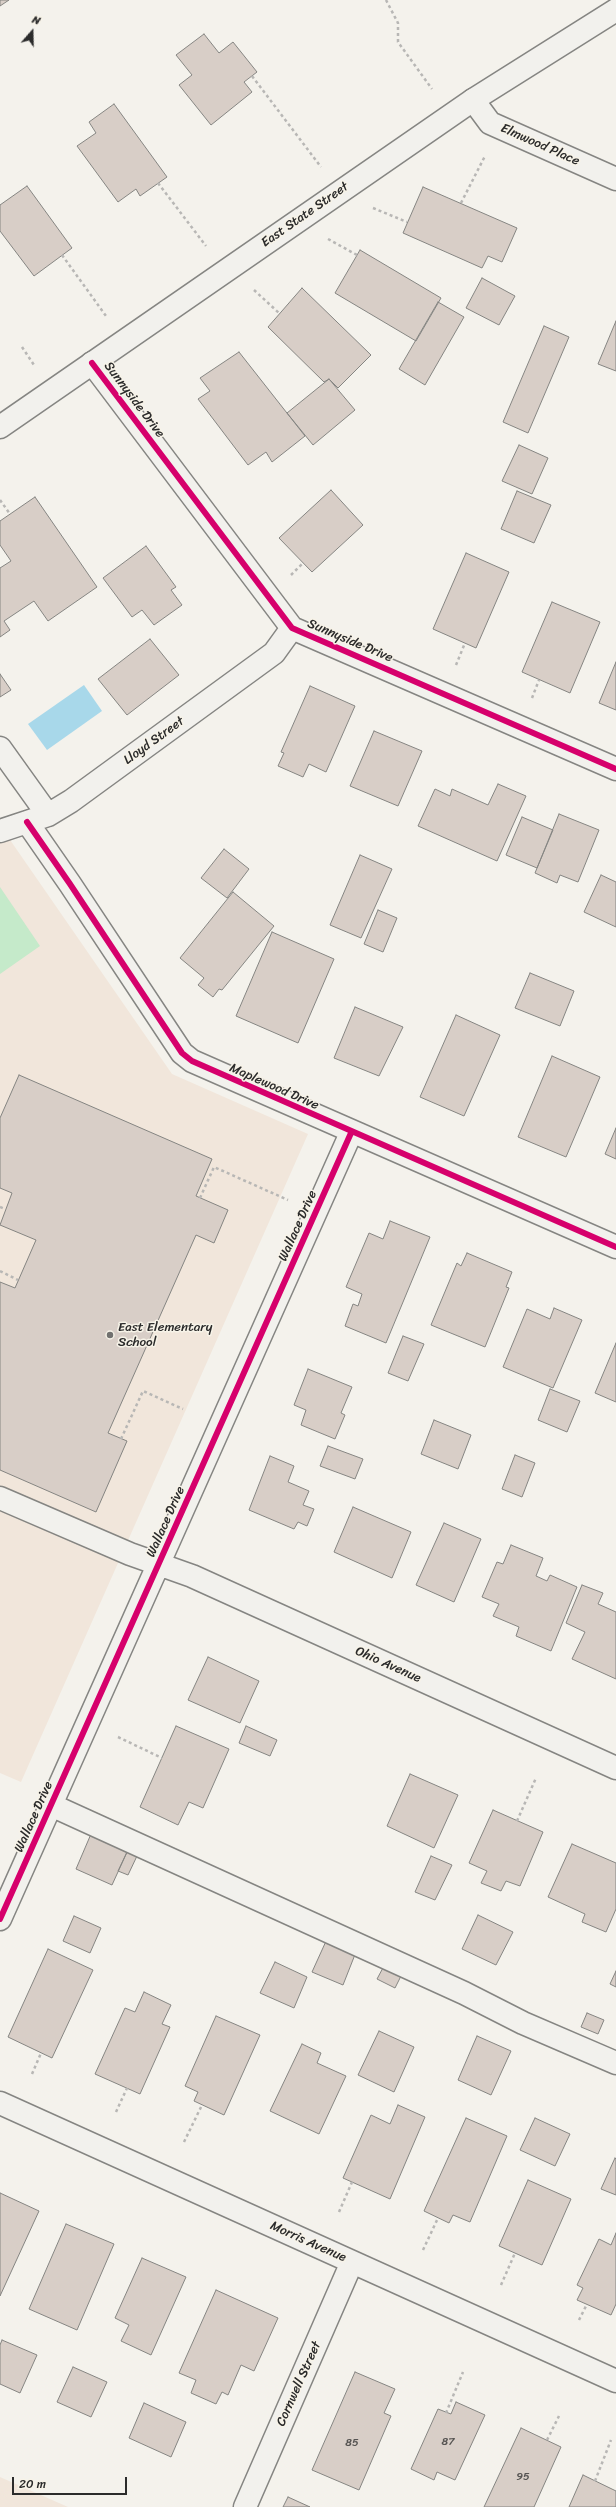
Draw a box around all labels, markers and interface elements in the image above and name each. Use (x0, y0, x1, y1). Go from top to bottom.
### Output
text: N (29, 10, 43, 30)
north arrow (12, 12, 52, 52)
street label: Elmwood Place (498, 121, 582, 169)
street label: East State Street (258, 179, 352, 251)
street label: Sunnyside Drive (100, 359, 168, 441)
street label: Sunnyside Drive (305, 616, 395, 666)
street label: Lloyd Street (121, 714, 187, 768)
street label: Maplewood Drive (227, 1060, 321, 1114)
street label: Wallace Drive (275, 1188, 321, 1264)
place label: East Elementary School (118, 1320, 212, 1351)
marker: East Elementary School (105, 1330, 115, 1340)
street label: Wallace Drive (143, 1484, 189, 1560)
street label: Ohio Avenue (353, 1644, 423, 1686)
street label: Wallace Drive (11, 1779, 57, 1855)
street label: Morris Avenue (268, 2218, 348, 2266)
street label: Cornwell Street (273, 2339, 325, 2429)
house number: 87 (442, 2435, 454, 2449)
house number: 85 (345, 2436, 359, 2450)
scale bar (14, 2469, 129, 2495)
house number: 95 (516, 2470, 530, 2484)
text: 20 m (19, 2473, 46, 2495)

